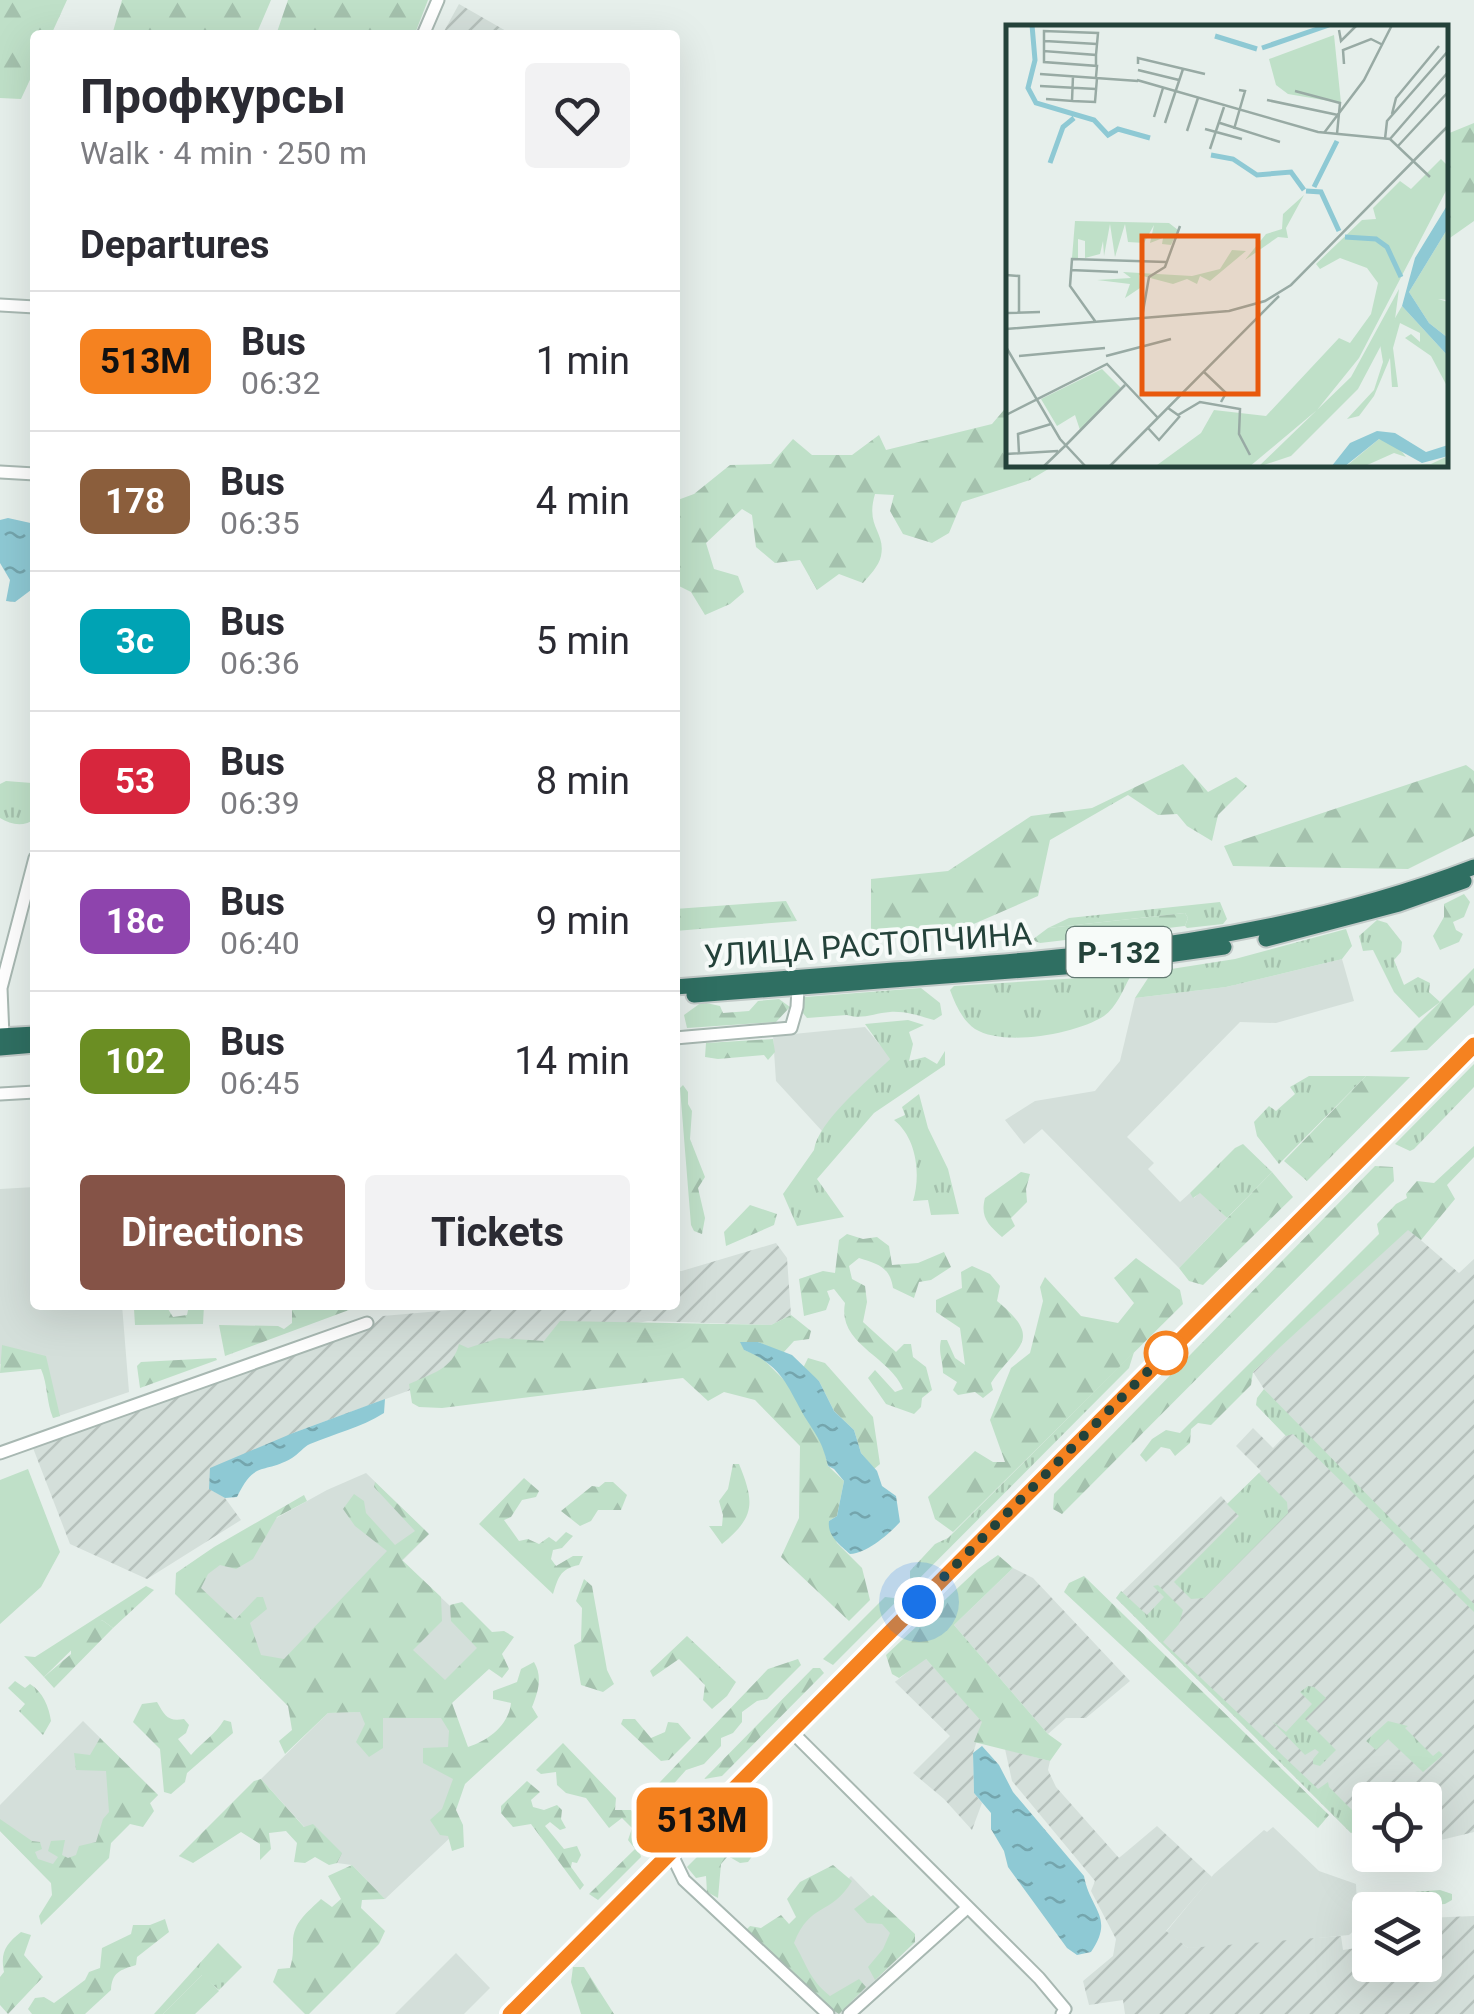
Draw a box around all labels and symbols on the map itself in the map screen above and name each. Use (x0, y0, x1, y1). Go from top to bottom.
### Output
inset map (1006, 25, 1449, 468)
street label: УЛИЦА РАСТОПЧИНА (703, 915, 1033, 975)
road number: Р-132 (1066, 927, 1172, 977)
unlabelled marker (1145, 1332, 1187, 1374)
your location (894, 1577, 944, 1627)
line badge: 513М (632, 1788, 772, 1852)

